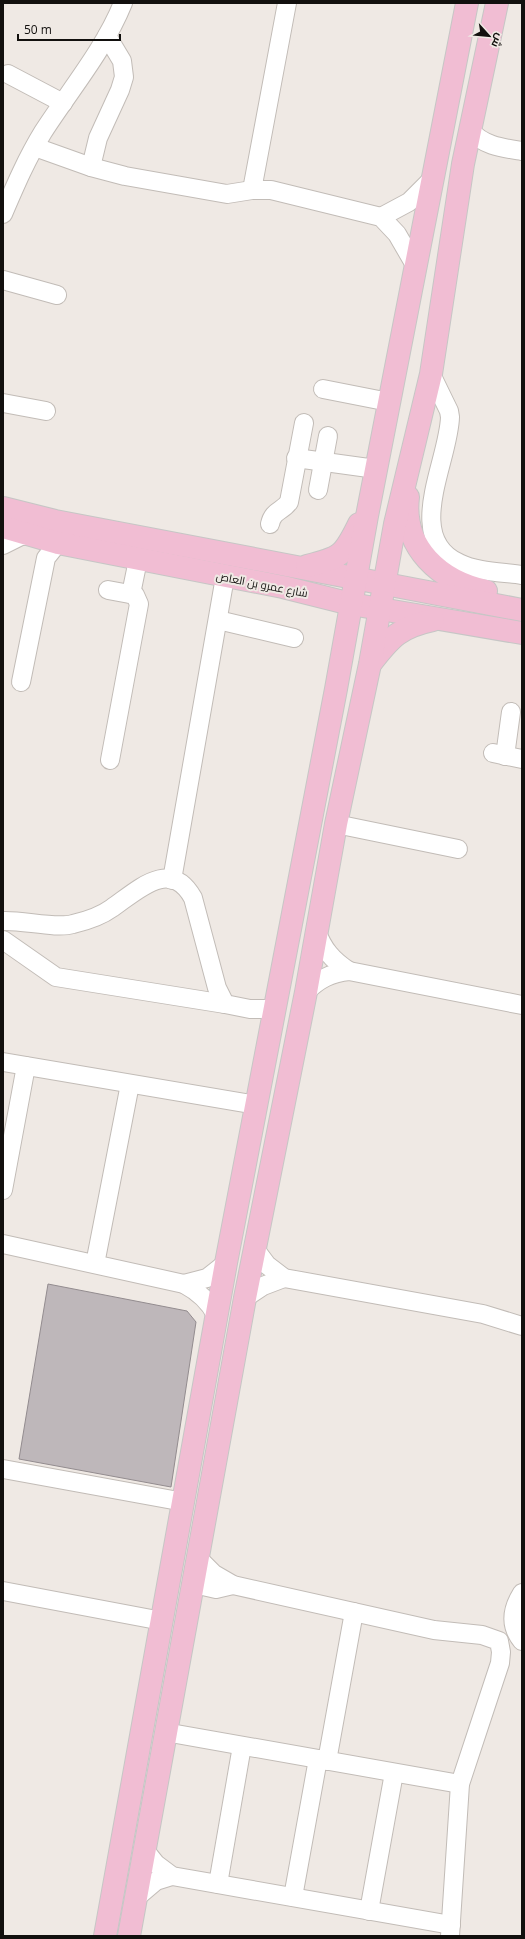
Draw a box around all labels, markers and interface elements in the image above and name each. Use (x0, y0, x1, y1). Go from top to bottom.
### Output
scale bar (18, 16, 120, 42)
north arrow (469, 16, 509, 56)
text: 50 m (24, 21, 52, 38)
text: ش (488, 31, 508, 50)
street label: شارع عمرو بن العاص (215, 568, 309, 601)

